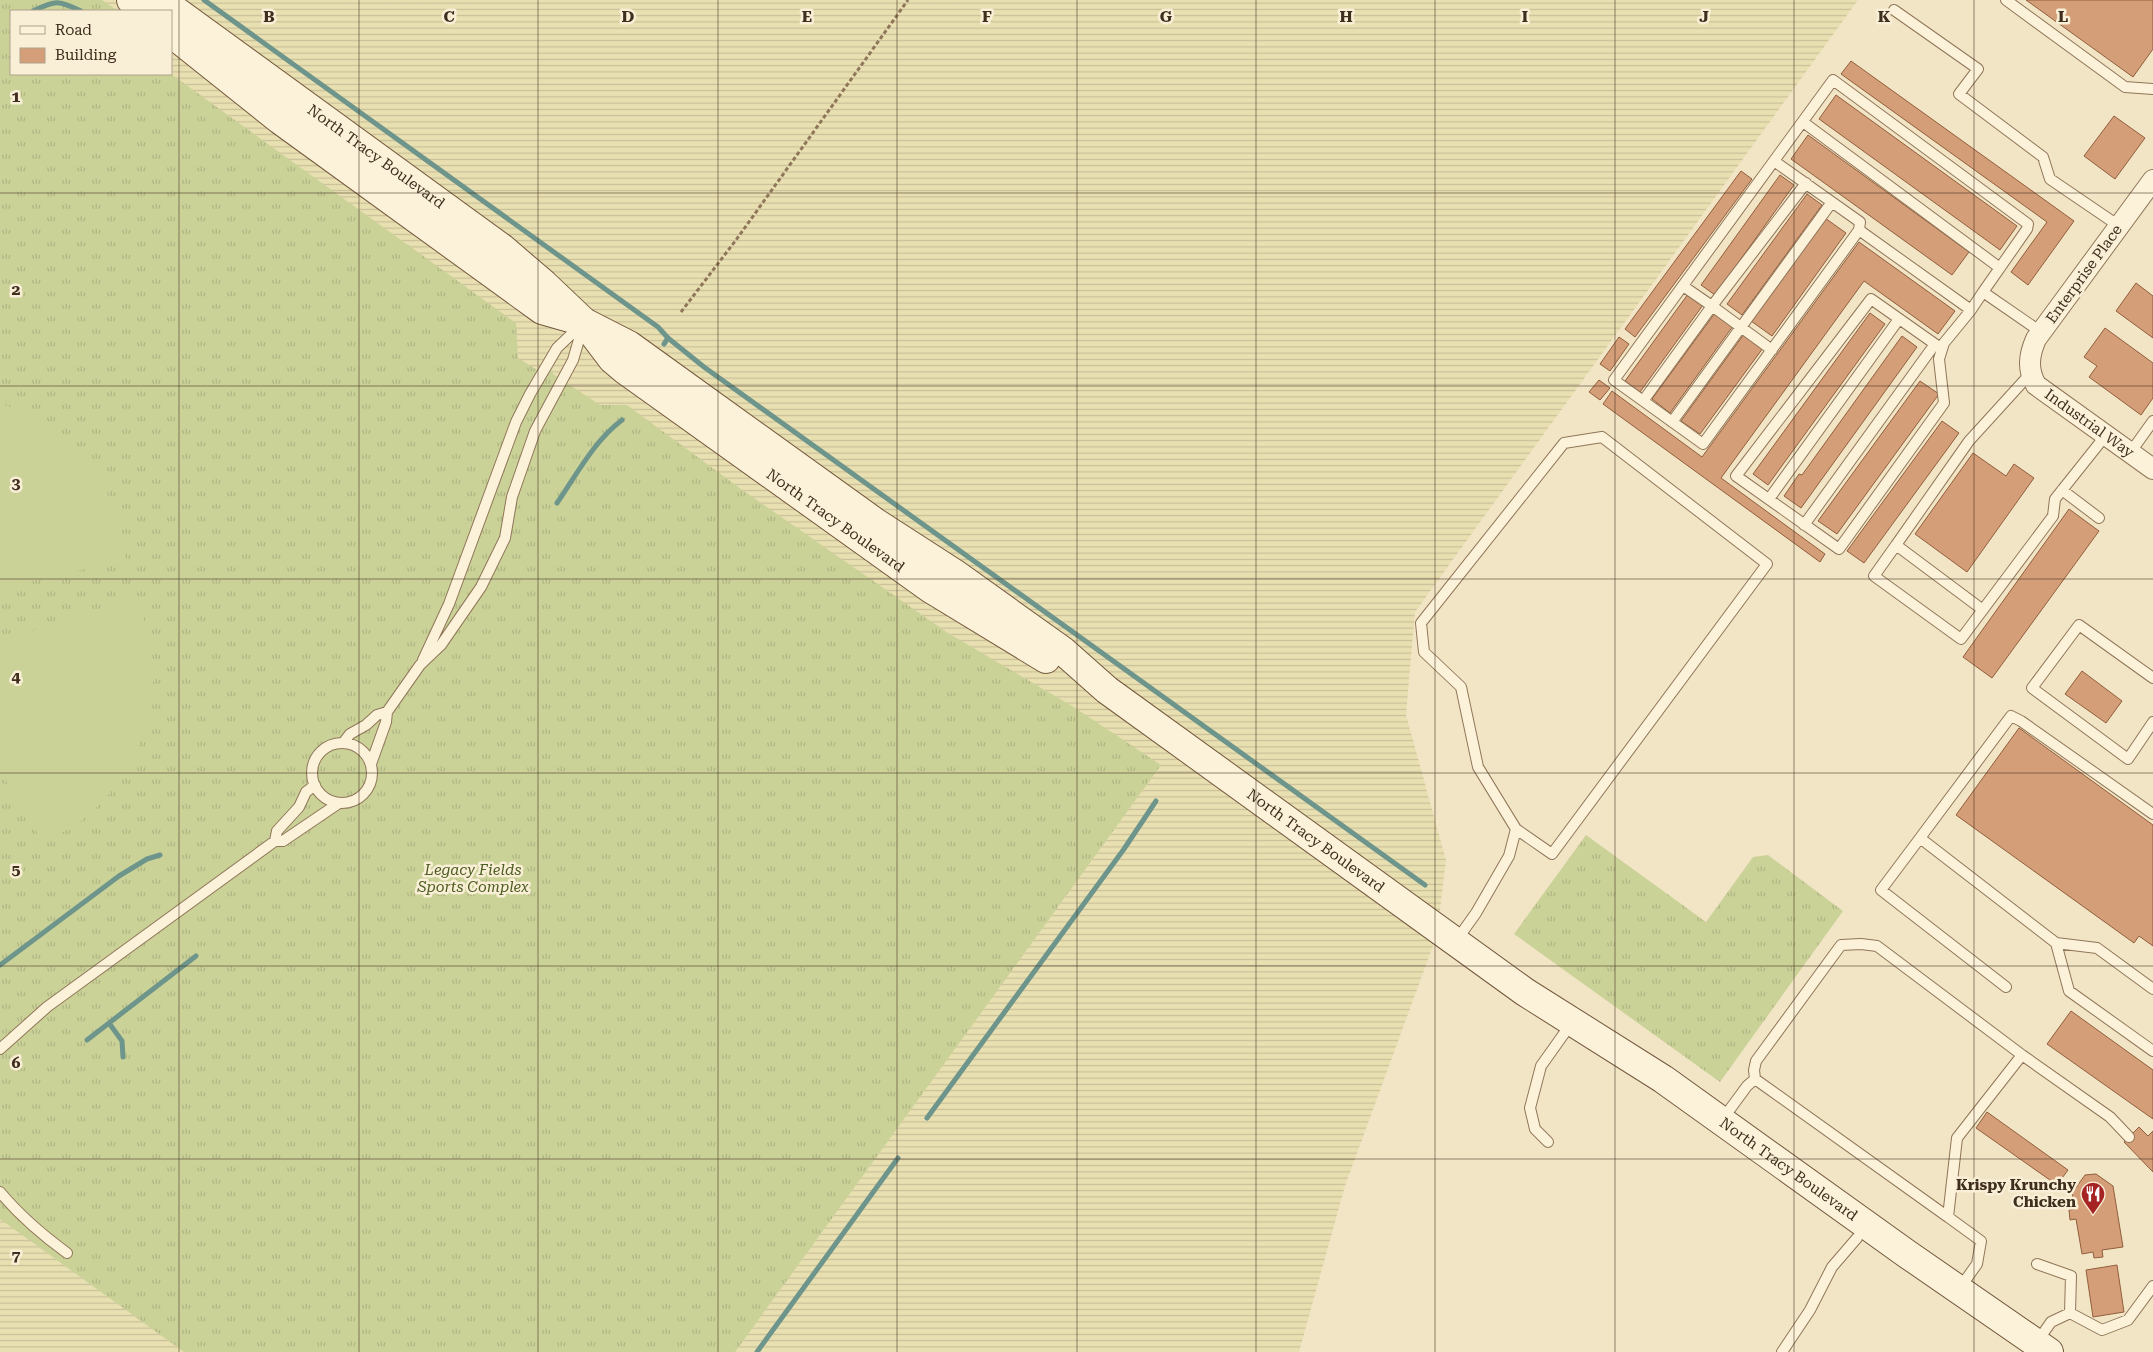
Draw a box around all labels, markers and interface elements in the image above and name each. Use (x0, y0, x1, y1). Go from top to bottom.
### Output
text: B (263, 7, 275, 26)
text: C (443, 7, 455, 26)
text: D (622, 7, 635, 26)
text: E (802, 7, 812, 26)
text: F (982, 7, 992, 26)
text: G (1160, 7, 1173, 26)
text: H (1339, 7, 1353, 26)
text: I (1522, 7, 1528, 26)
text: J (1699, 7, 1709, 26)
text: K (1878, 7, 1891, 26)
text: L (2058, 7, 2068, 26)
legend (10, 10, 172, 75)
text: Road (55, 21, 92, 39)
text: Building (55, 46, 117, 64)
text: 1 (12, 87, 21, 106)
street label: North Tracy Boulevard (304, 101, 449, 213)
street label: Enterprise Place (2042, 221, 2126, 327)
text: 2 (12, 280, 21, 299)
street label: Industrial Way (2041, 385, 2138, 462)
street label: North Tracy Boulevard (763, 465, 908, 576)
text: 3 (12, 474, 21, 493)
text: 4 (12, 667, 21, 686)
street label: North Tracy Boulevard (1243, 785, 1388, 897)
text: 5 (12, 860, 21, 879)
park label: Legacy Fields Sports Complex (416, 861, 529, 896)
text: 6 (12, 1053, 21, 1072)
street label: North Tracy Boulevard (1716, 1114, 1861, 1225)
place label: Krispy Krunchy Chicken (1956, 1176, 2076, 1211)
restaurant icon: Krispy Krunchy Chicken (2080, 1181, 2106, 1215)
text: 7 (12, 1246, 21, 1265)

